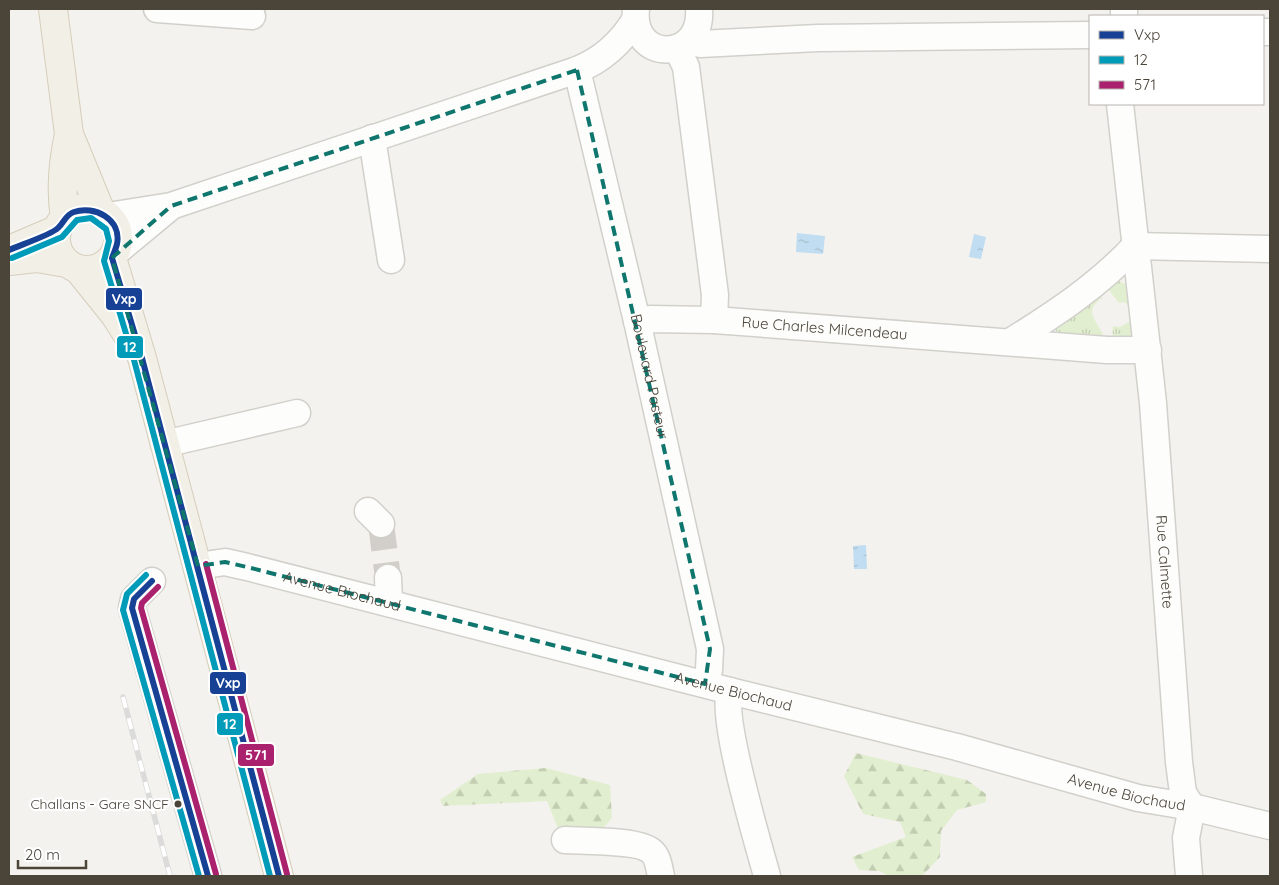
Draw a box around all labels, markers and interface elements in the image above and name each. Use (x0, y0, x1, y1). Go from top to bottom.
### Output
legend (1089, 15, 1264, 105)
text: Vxp (1134, 25, 1160, 44)
text: 12 (1134, 50, 1148, 69)
text: 571 (1134, 75, 1156, 94)
line badge: Vxp (105, 287, 143, 311)
text: Vxp (111, 290, 137, 308)
street label: Boulevard Pasteur (627, 312, 673, 441)
street label: Rue Charles Milcendeau (741, 312, 908, 344)
line badge: 12 (116, 335, 144, 359)
text: 12 (123, 338, 137, 356)
street label: Rue Calmette (1152, 514, 1178, 609)
street label: Avenue Biochaud (282, 567, 403, 615)
street label: Avenue Biochaud (673, 667, 794, 715)
line badge: Vxp (209, 671, 247, 695)
text: Vxp (215, 674, 241, 692)
line badge: 12 (216, 712, 244, 736)
text: 12 (223, 715, 237, 733)
line badge: 571 (237, 743, 275, 767)
text: 571 (245, 746, 267, 764)
street label: Avenue Biochaud (1066, 769, 1187, 815)
place label: Challans - Gare SNCF (30, 795, 169, 813)
marker: Challans - Gare SNCF (173, 799, 183, 809)
scale bar (18, 838, 85, 870)
text: 20 m (25, 845, 60, 864)

